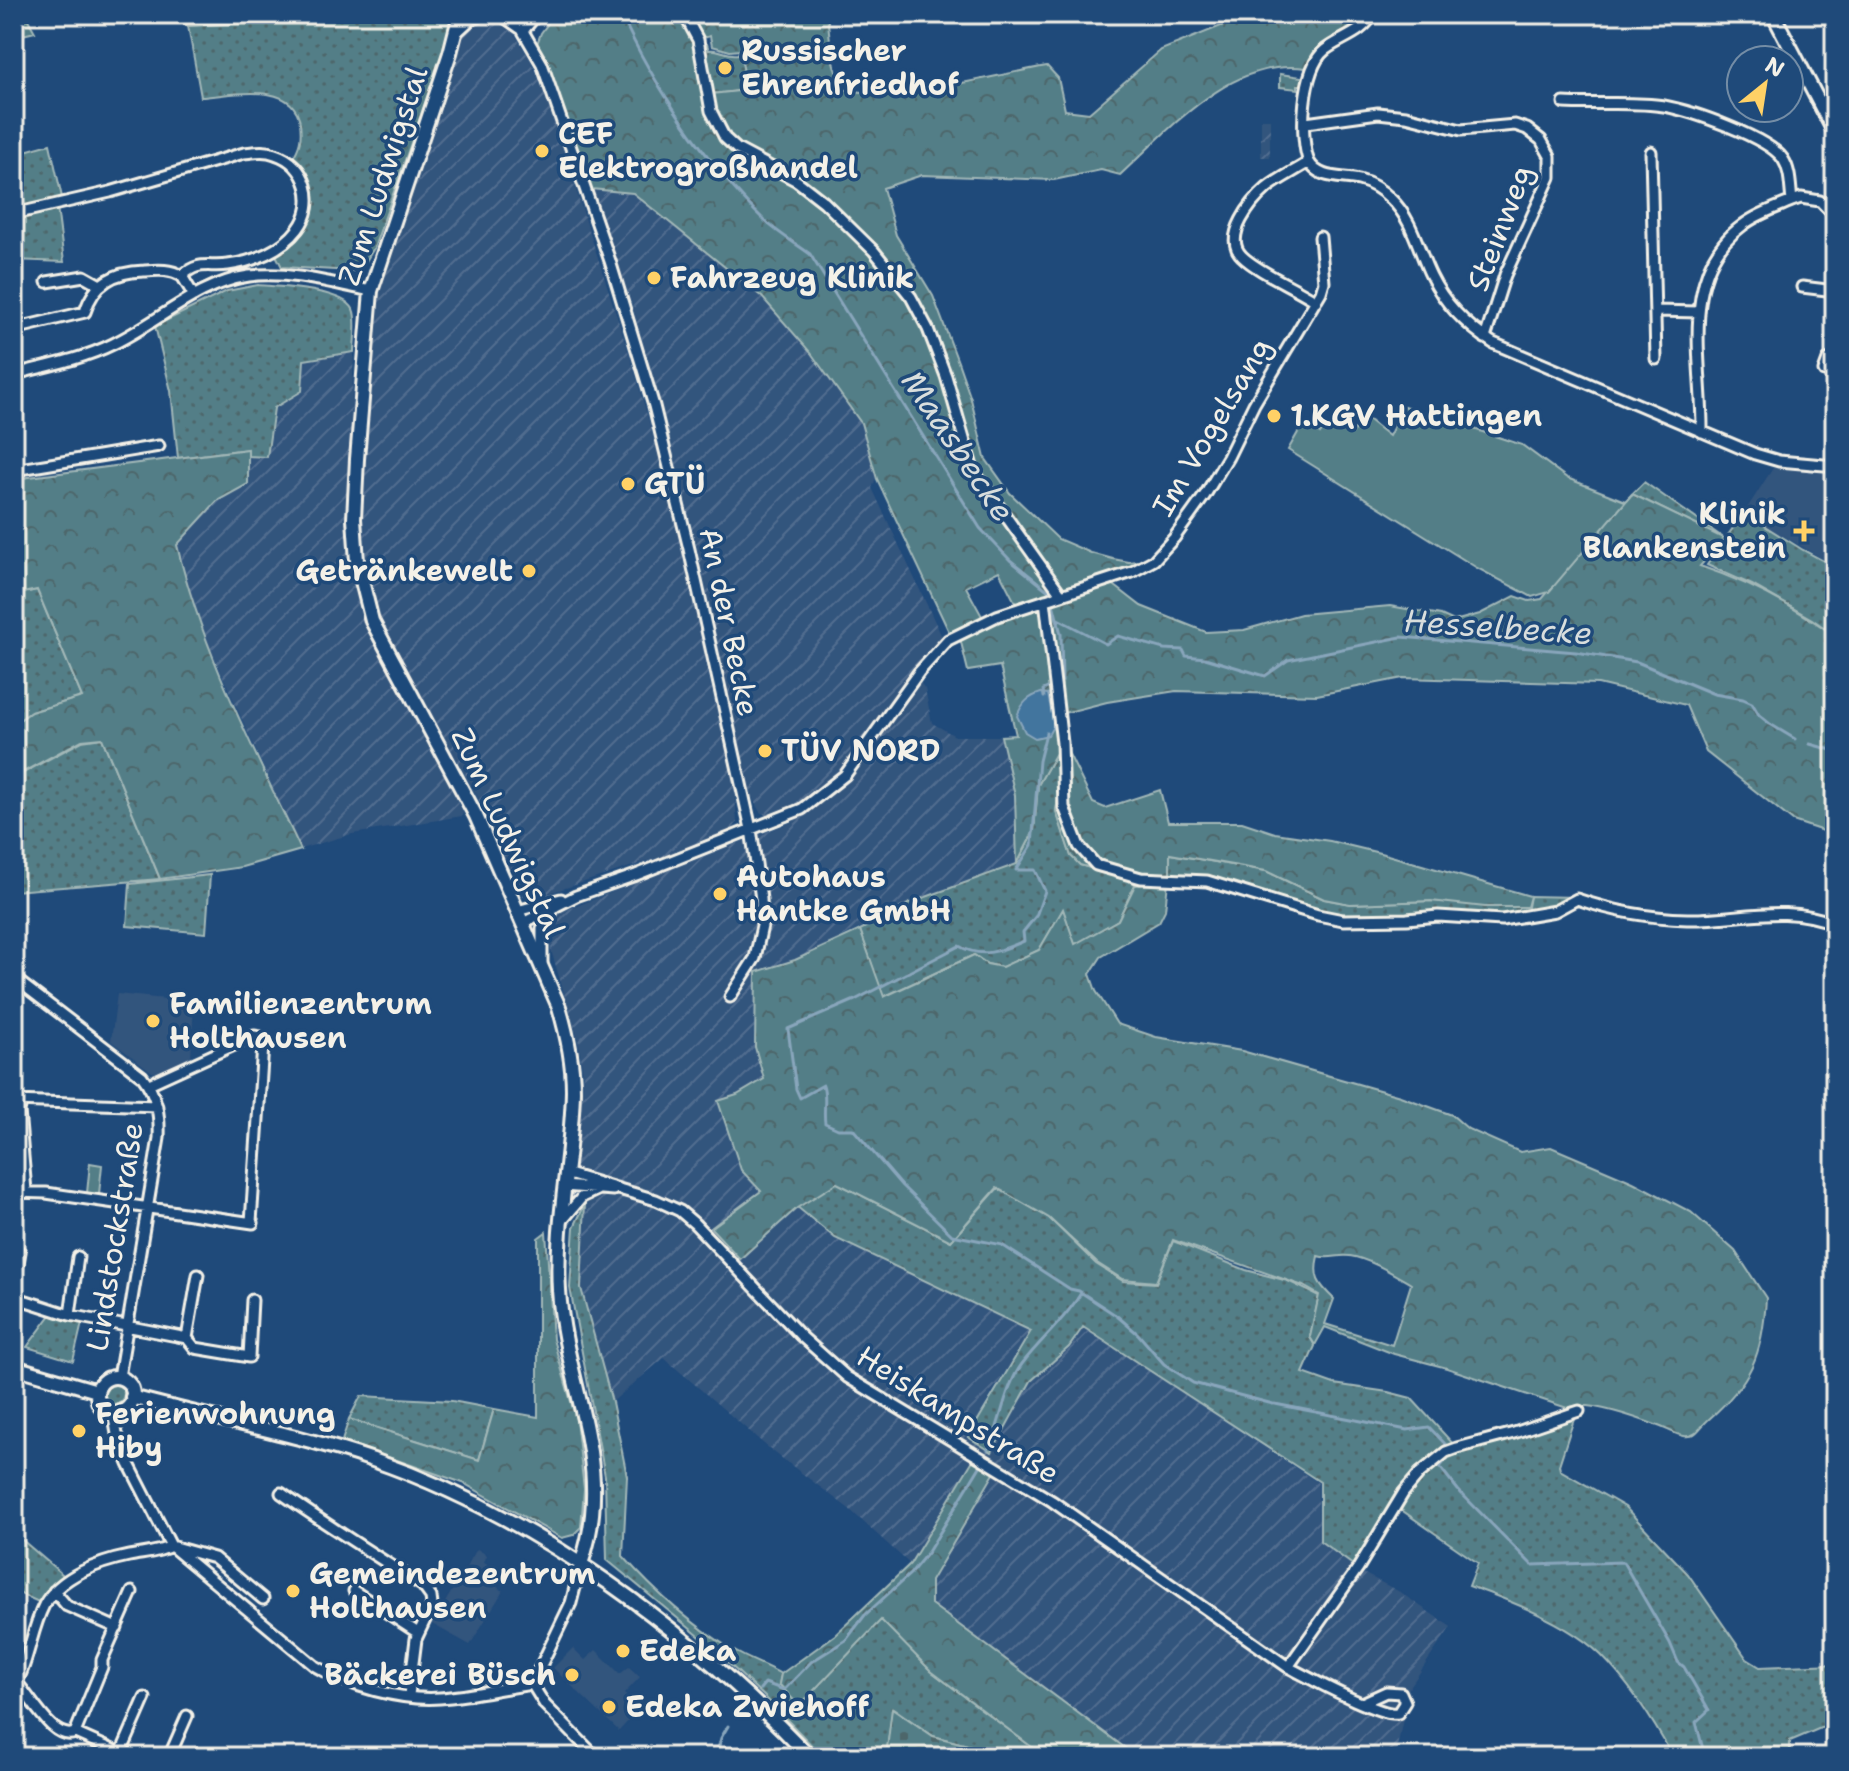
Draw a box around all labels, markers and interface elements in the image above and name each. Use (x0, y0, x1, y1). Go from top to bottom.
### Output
place label: Russischer Ehrenfriedhof (741, 30, 959, 105)
north arrow (1725, 44, 1805, 124)
text: N (1760, 50, 1790, 84)
marker: Russischer Ehrenfriedhof (716, 59, 734, 77)
street label: Zum Ludwigstal (328, 61, 437, 291)
place label: CEF Elektrogroßhandel (558, 113, 858, 188)
marker: CEF Elektrogroßhandel (533, 142, 551, 160)
street label: Steinweg (1457, 159, 1542, 297)
place label: Fahrzeug Klinik (670, 257, 914, 298)
marker: Fahrzeug Klinik (645, 269, 663, 287)
street label: Im Vogelsang (1142, 330, 1281, 524)
water label: Maasbecke (892, 361, 1025, 530)
place label: 1.KGV Hattingen (1290, 395, 1542, 436)
marker: 1.KGV Hattingen (1265, 407, 1283, 425)
place label: GTÜ (644, 463, 705, 504)
marker: GTÜ (619, 475, 637, 493)
place label: Klinik Blankenstein (1583, 493, 1786, 568)
marker: Klinik Blankenstein (1793, 520, 1815, 542)
street label: An der Becke (690, 524, 769, 720)
place label: Getränkewelt (295, 550, 513, 591)
marker: Getränkewelt (520, 562, 538, 580)
water label: Hesselbecke (1402, 598, 1594, 655)
street label: Zum Ludwigstal (442, 721, 575, 945)
place label: TÜV NORD (781, 730, 940, 771)
marker: TÜV NORD (756, 742, 774, 760)
place label: Autohaus Hantke GmbH (736, 856, 951, 931)
marker: Autohaus Hantke GmbH (711, 885, 729, 903)
place label: Familienzentrum Holthausen (169, 983, 432, 1058)
marker: Familienzentrum Holthausen (144, 1012, 162, 1030)
street label: Lindstockstraße (76, 1119, 153, 1354)
street label: Heiskampstraße (849, 1336, 1068, 1494)
place label: Ferienwohnung Hiby (95, 1393, 335, 1468)
marker: Ferienwohnung Hiby (70, 1422, 88, 1440)
place label: Gemeindezentrum Holthausen (309, 1553, 595, 1628)
marker: Gemeindezentrum Holthausen (284, 1582, 302, 1600)
place label: Edeka (639, 1630, 737, 1671)
marker: Edeka (614, 1642, 632, 1660)
place label: Bäckerei Büsch (324, 1654, 556, 1695)
marker: Bäckerei Büsch (563, 1666, 581, 1684)
place label: Edeka Zwiehoff (625, 1686, 870, 1727)
marker: Edeka Zwiehoff (600, 1698, 618, 1716)

